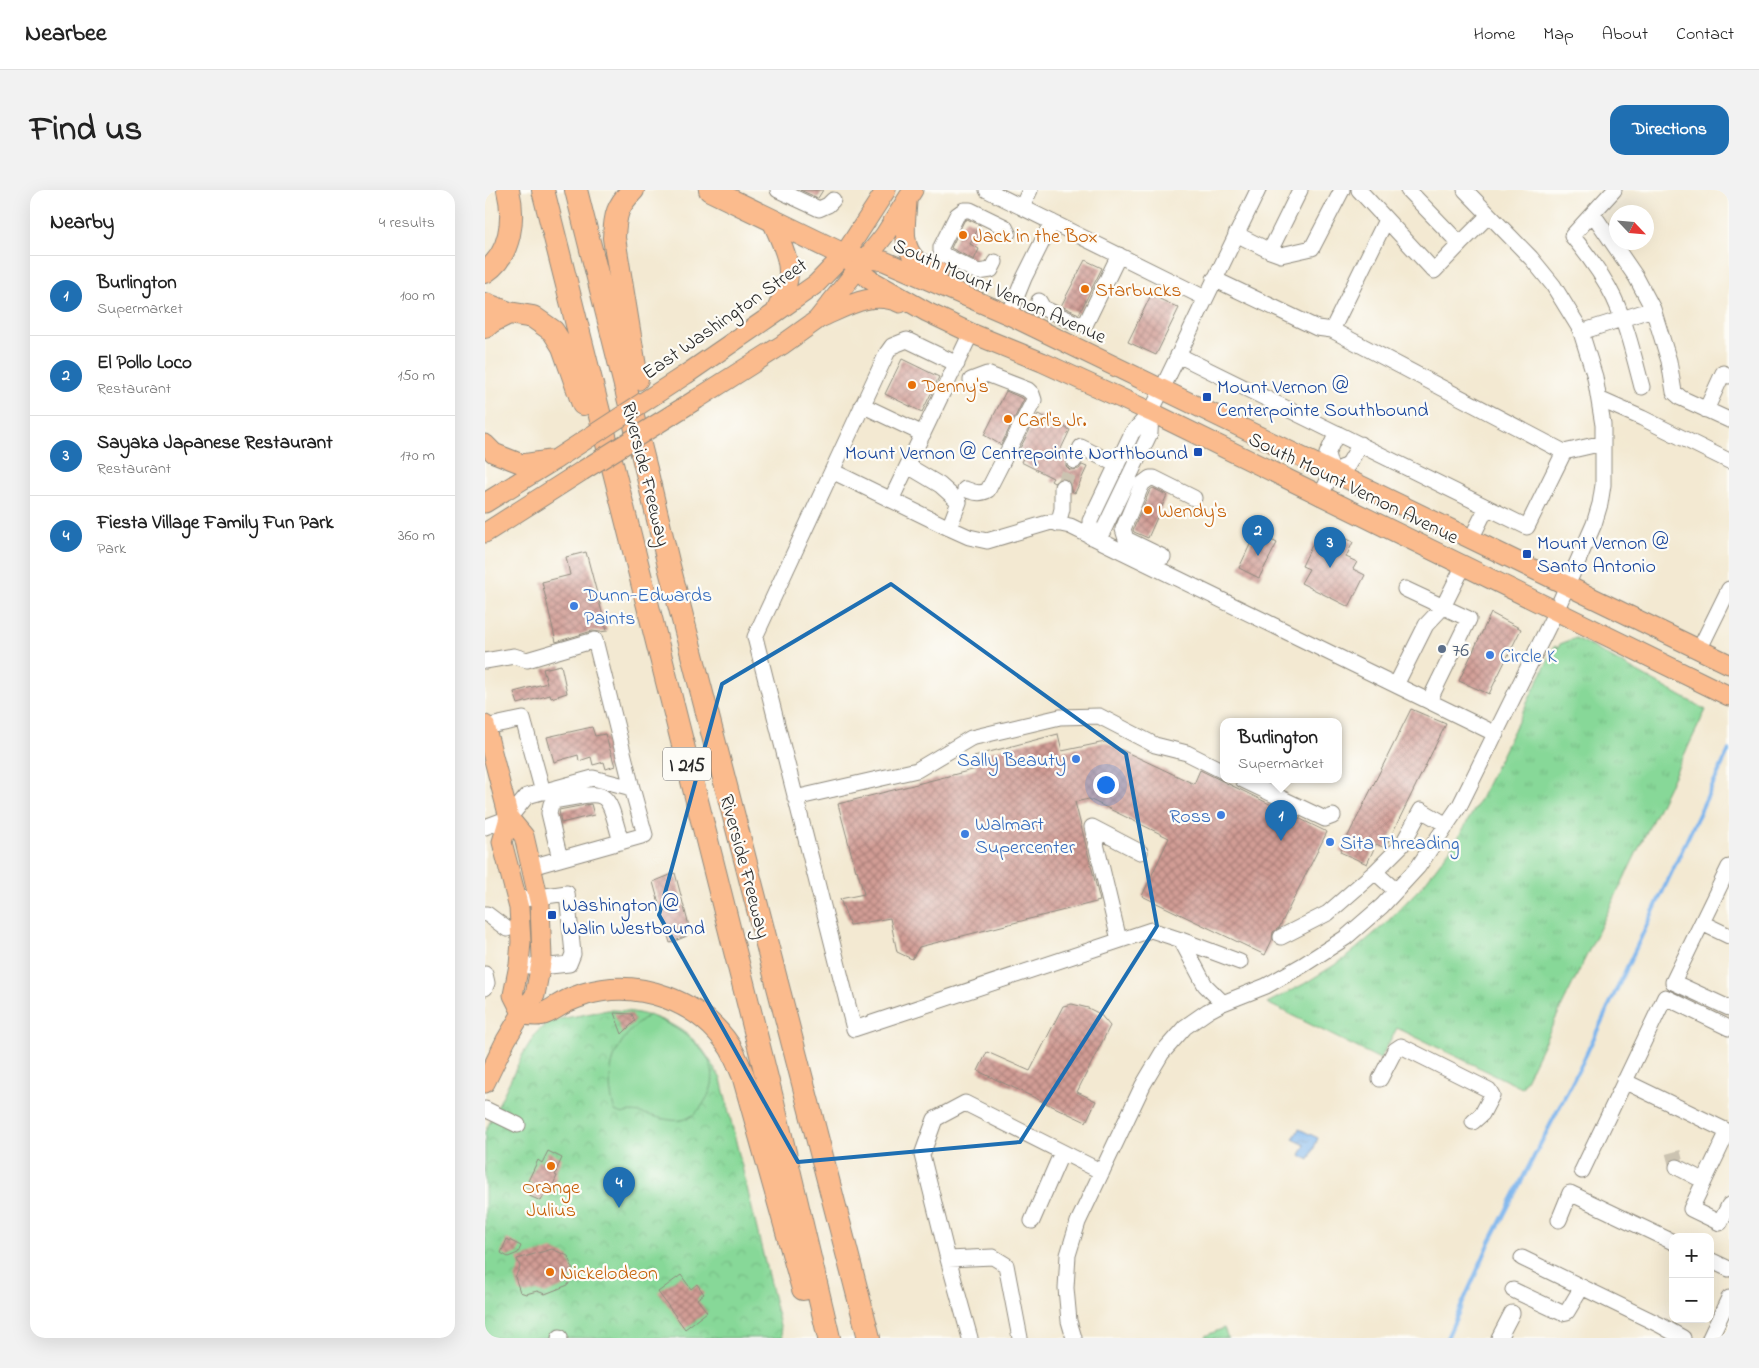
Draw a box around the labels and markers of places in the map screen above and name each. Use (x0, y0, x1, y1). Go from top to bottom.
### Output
place label: Jack in the Box (973, 223, 1098, 252)
marker: Jack in the Box (957, 229, 969, 241)
place label: Starbucks (1095, 277, 1181, 306)
marker: Starbucks (1079, 283, 1091, 295)
place label: Denny's (921, 373, 989, 402)
place label: Mount Vernon @ Centerpointe Southbound (1217, 374, 1428, 426)
marker: Denny's (906, 379, 918, 391)
marker: Mount Vernon @ Centerpointe Southbound (1201, 391, 1213, 403)
place label: Carl's Jr. (1018, 407, 1087, 436)
marker: Carl's Jr. (1002, 413, 1014, 425)
place label: Mount Vernon @ Centrepointe Northbound (845, 440, 1188, 469)
marker: Mount Vernon @ Centrepointe Northbound (1192, 446, 1204, 458)
place label: Wendy's (1158, 498, 1227, 527)
marker: Wendy's (1142, 504, 1154, 516)
pin: 2 (1242, 515, 1274, 556)
pin: 3 (1314, 527, 1346, 568)
place label: Mount Vernon @ Santo Antonio (1537, 530, 1668, 582)
marker: Mount Vernon @ Santo Antonio (1521, 548, 1533, 560)
place label: Dunn-Edwards Paints (583, 582, 712, 634)
marker: Dunn-Edwards Paints (568, 600, 580, 612)
place label: 76 (1452, 637, 1469, 666)
marker: 76 (1436, 643, 1448, 655)
place label: Circle K (1500, 643, 1557, 672)
marker: Circle K (1484, 649, 1496, 661)
place label: Sally Beauty (957, 747, 1066, 776)
marker: Sally Beauty (1070, 753, 1082, 765)
pin: 1 (1265, 800, 1297, 841)
place label: Ross (1169, 803, 1211, 832)
marker: Ross (1215, 809, 1227, 821)
place label: Walmart Supercenter (975, 811, 1076, 863)
marker: Walmart Supercenter (959, 828, 971, 840)
place label: Sita Threading (1340, 830, 1460, 860)
marker: Sita Threading (1324, 836, 1336, 848)
place label: Washington @ Walin Westbound (562, 892, 705, 944)
marker: Washington @ Walin Westbound (546, 909, 558, 921)
marker: Orange Julius (545, 1160, 557, 1172)
pin: 4 (603, 1167, 635, 1208)
place label: Orange Julius (522, 1174, 580, 1226)
place label: Nickelodeon (560, 1260, 658, 1289)
marker: Nickelodeon (544, 1266, 556, 1278)

